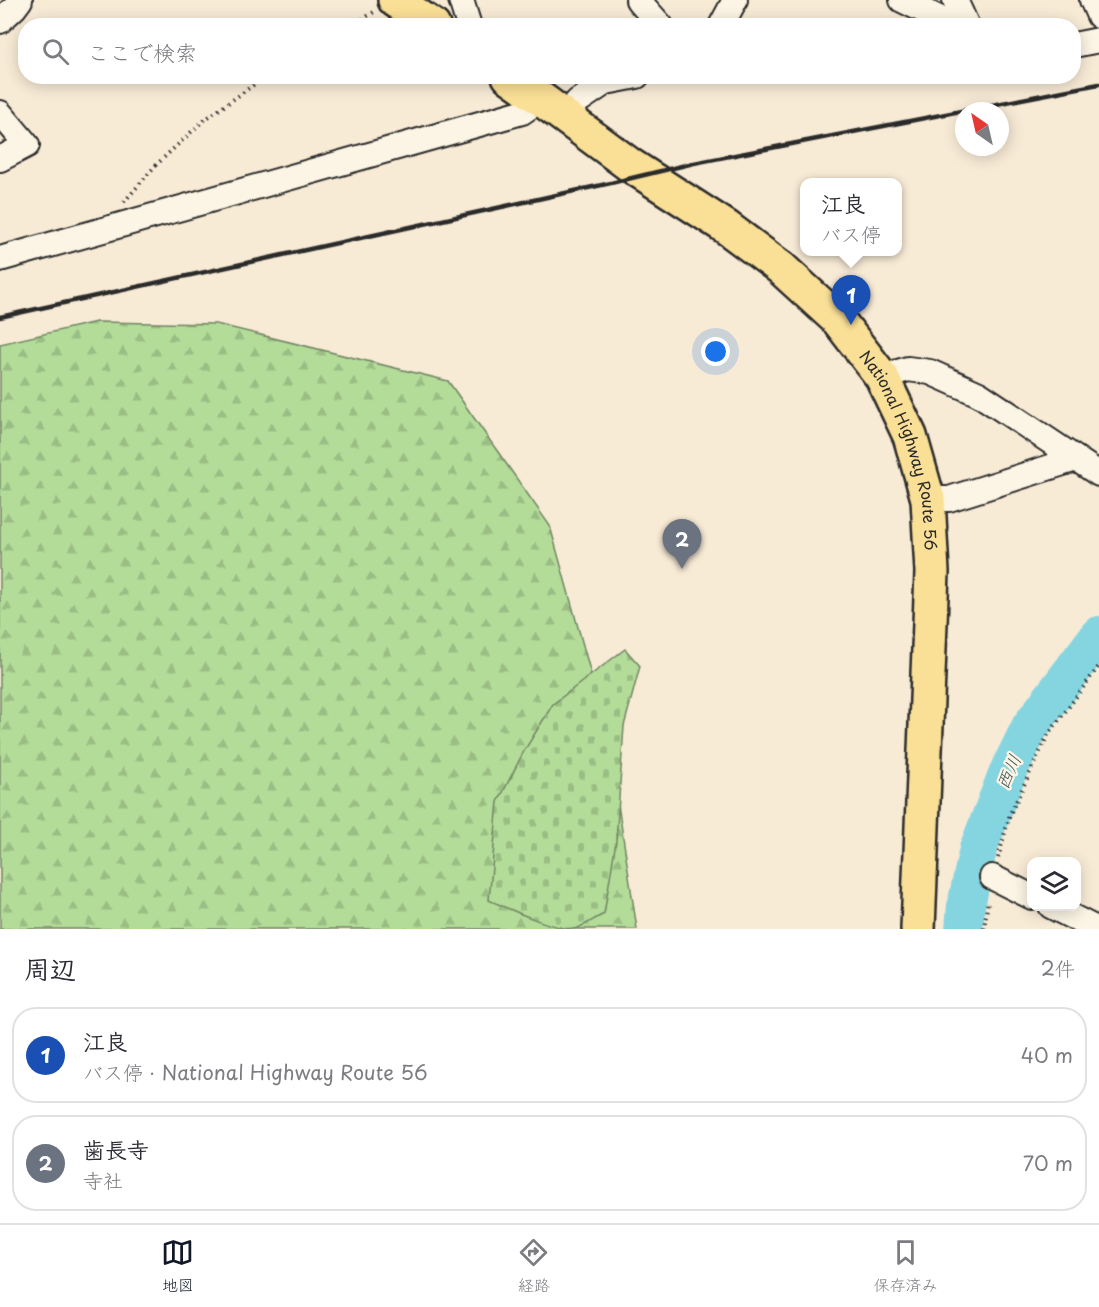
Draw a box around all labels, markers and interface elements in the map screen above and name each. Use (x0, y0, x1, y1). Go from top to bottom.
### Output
search box (18, 18, 1081, 84)
icon: search (39, 35, 72, 68)
text: ここで検索 (87, 35, 197, 68)
north arrow (955, 102, 1009, 156)
popup (800, 178, 902, 256)
text: 江良 (821, 186, 865, 219)
text: バス停 (821, 219, 881, 249)
pin: 1 (832, 276, 870, 325)
your location (701, 337, 730, 366)
street label: National Highway Route 56 (855, 345, 944, 551)
pin: 2 (662, 520, 702, 569)
water label: 西川 (988, 749, 1027, 793)
map controls (1027, 857, 1081, 911)
button: layers (1027, 857, 1081, 911)
text: 周辺 (24, 949, 76, 988)
text: 2件 (1041, 953, 1075, 983)
text: 江良 (83, 1024, 127, 1057)
text: 1 (41, 1040, 50, 1070)
text: 40 m (1021, 1040, 1073, 1070)
text: バス停 · National Highway Route 56 (83, 1057, 428, 1087)
text: 歯長寺 (83, 1132, 149, 1165)
text: 2 (38, 1148, 53, 1178)
text: 70 m (1023, 1148, 1073, 1178)
text: 寺社 (83, 1165, 123, 1195)
tab: 地図 (161, 1236, 194, 1296)
tab: 経路 (517, 1236, 550, 1296)
tab: 保存済み (873, 1236, 937, 1296)

